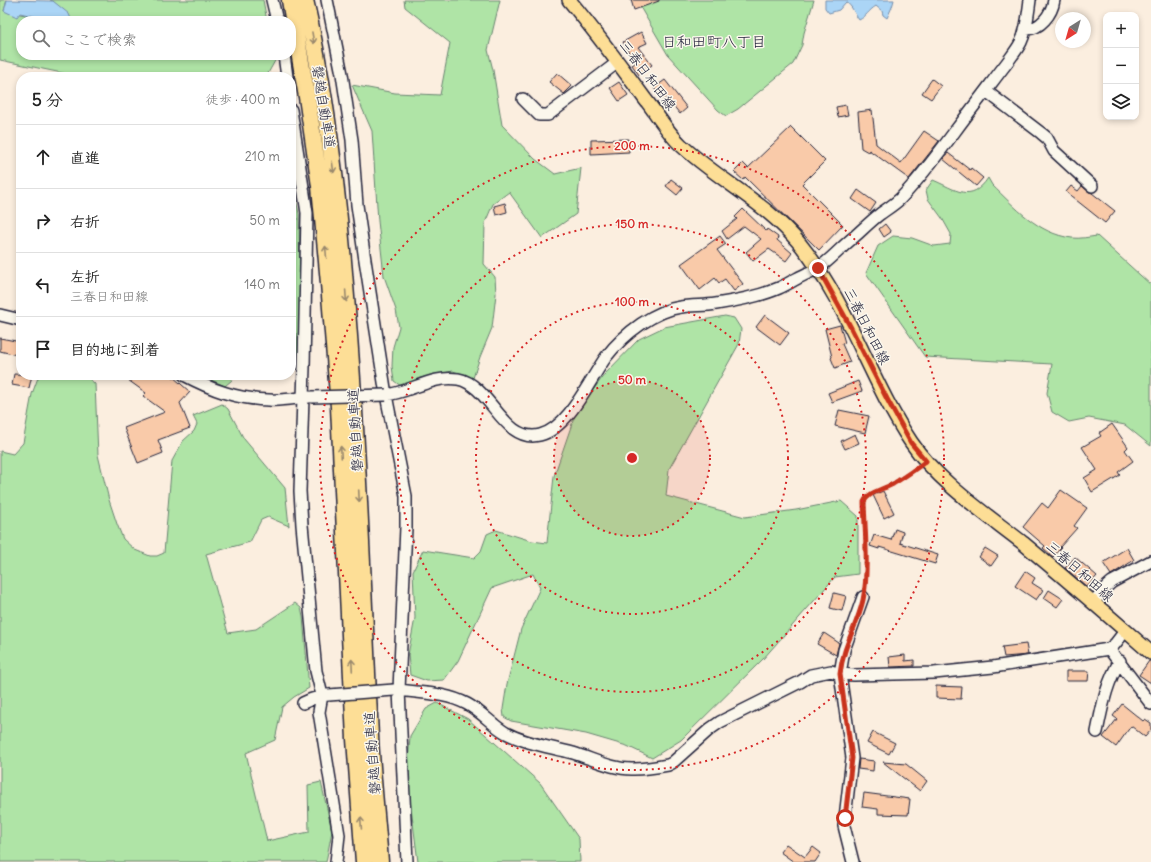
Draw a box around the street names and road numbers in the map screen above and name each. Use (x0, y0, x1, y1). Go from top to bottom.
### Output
street label: 三春日和田線 (616, 36, 680, 114)
street label: 磐越自動車道 (309, 64, 339, 150)
street label: 三春日和田線 (840, 284, 894, 368)
street label: 磐越自動車道 (344, 388, 366, 472)
street label: 三春日和田線 (1042, 537, 1118, 605)
street label: 磐越自動車道 (360, 710, 384, 796)

